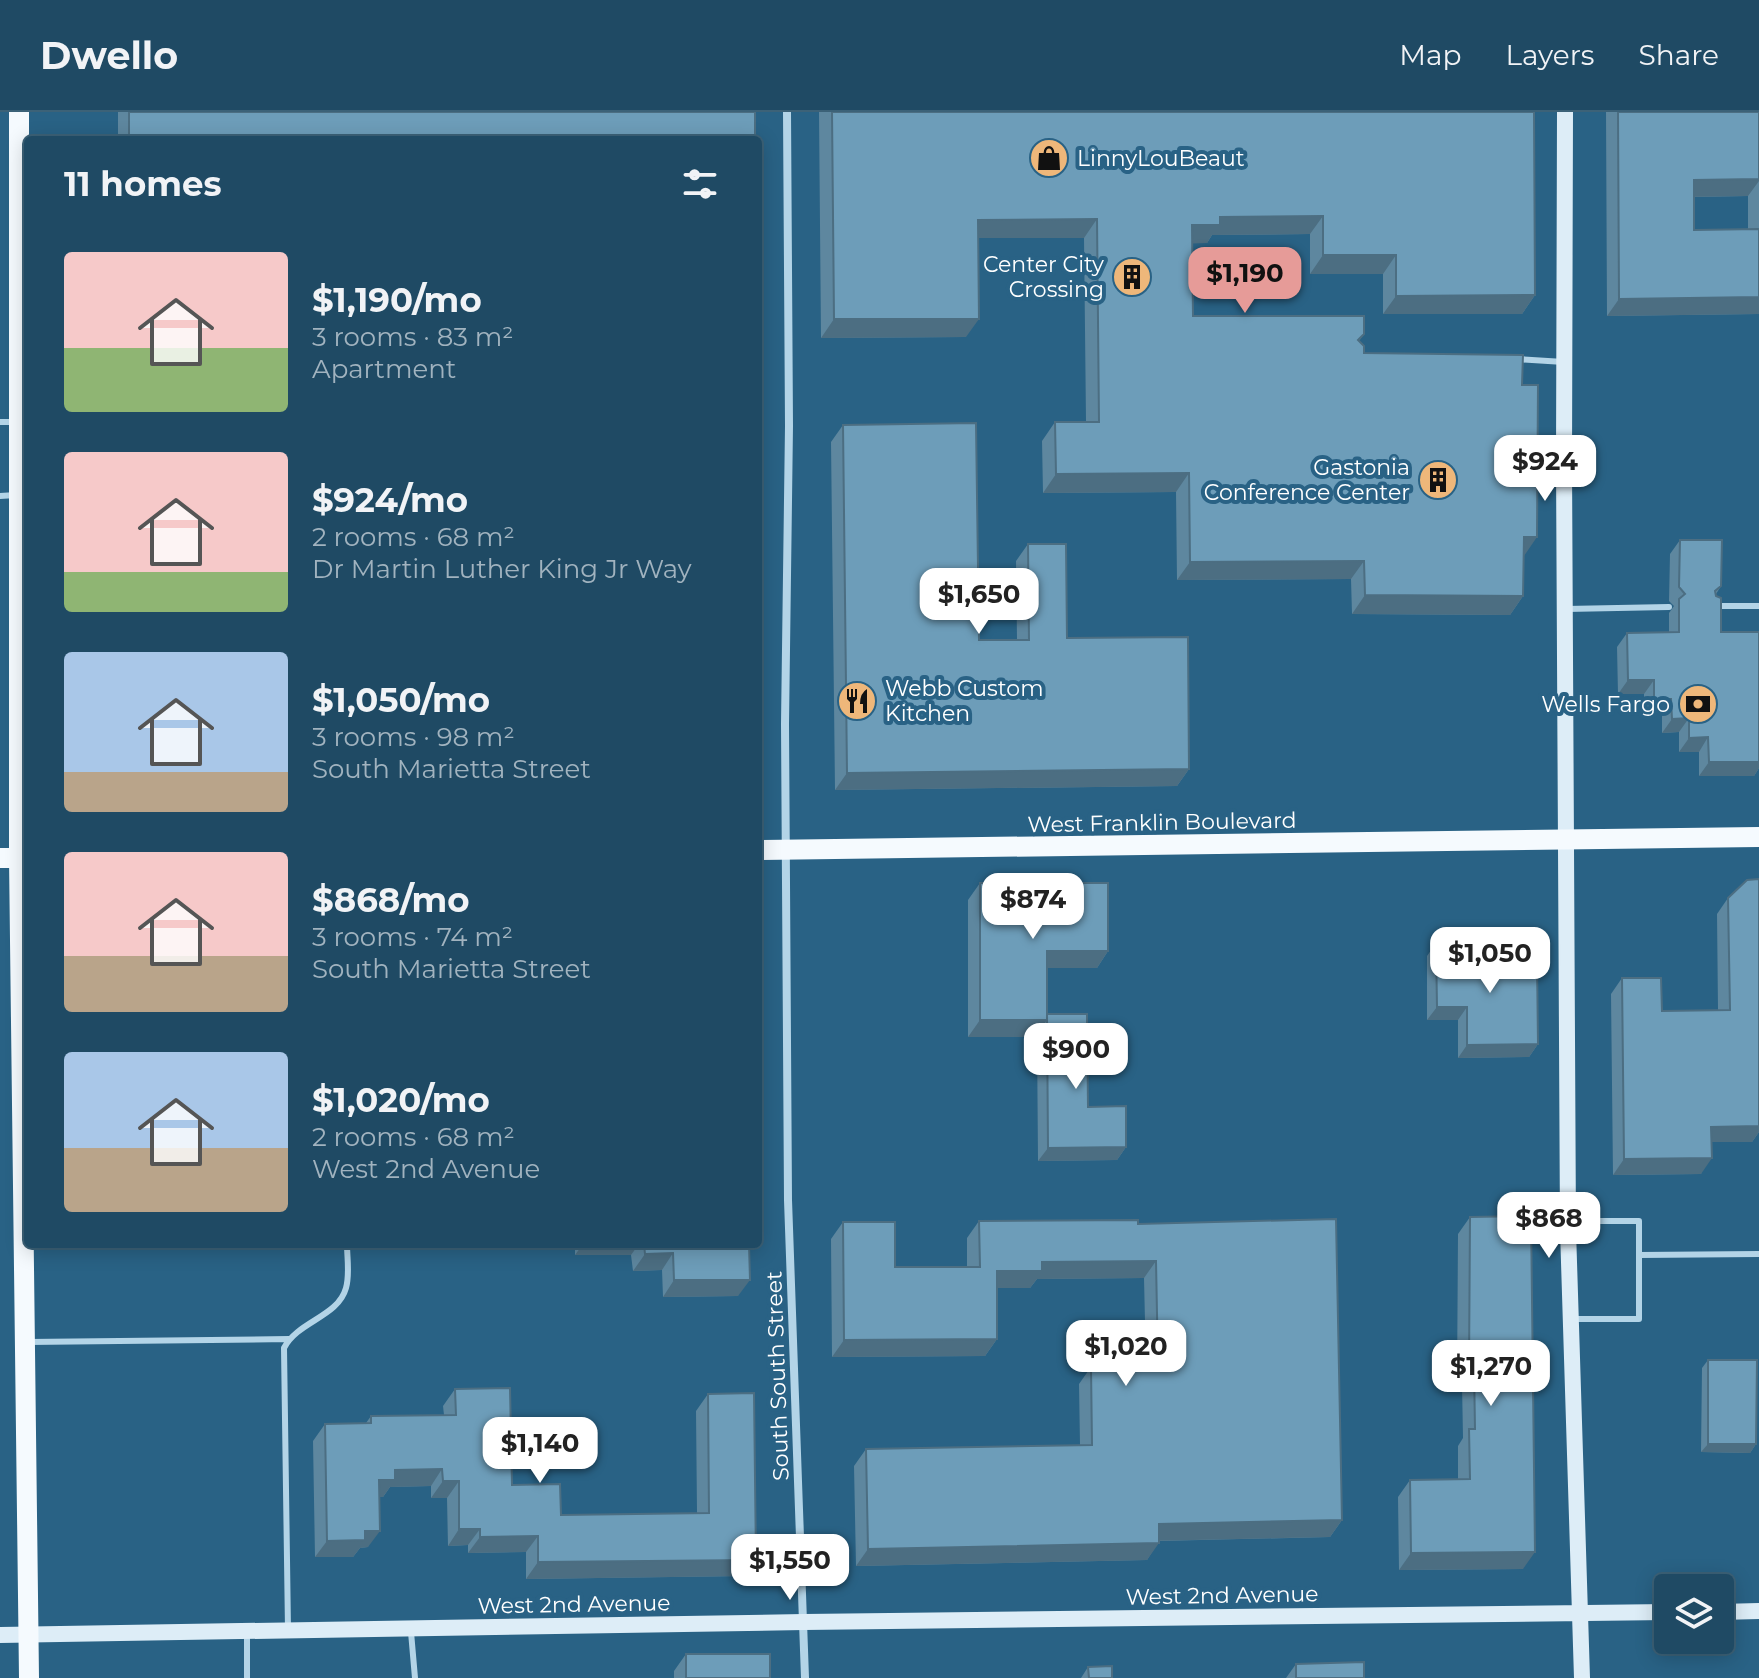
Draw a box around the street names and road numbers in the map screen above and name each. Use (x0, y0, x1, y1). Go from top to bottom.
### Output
street label: West Franklin Boulevard (1027, 807, 1297, 838)
street label: South South Street (760, 1271, 795, 1481)
street label: West 2nd Avenue (1125, 1580, 1319, 1611)
street label: West 2nd Avenue (477, 1589, 671, 1620)

